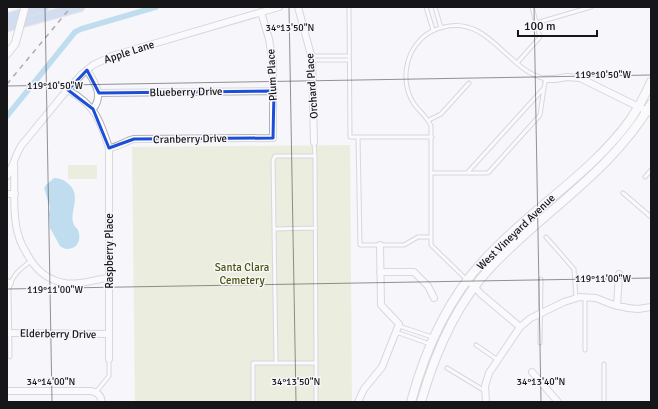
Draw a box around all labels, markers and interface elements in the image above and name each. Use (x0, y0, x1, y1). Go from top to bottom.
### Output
scale bar (518, 12, 597, 38)
text: 100 m (524, 19, 556, 34)
text: 34°13'50"N (266, 22, 314, 34)
street label: Apple Lane (102, 38, 156, 66)
street label: Plum Place (264, 49, 280, 101)
street label: Orchard Place (303, 53, 321, 119)
text: 119°10'50"W (575, 69, 631, 81)
text: 119°10'50"W (27, 80, 83, 92)
street label: Blueberry Drive (149, 85, 223, 99)
street label: Cranberry Drive (153, 132, 227, 146)
street label: West Vineyard Avenue (474, 191, 558, 273)
street label: Raspberry Place (103, 213, 116, 289)
park label: Santa Clara Cemetery (215, 261, 270, 287)
text: 119°11'00"W (575, 273, 631, 285)
text: 119°11'00"W (27, 284, 83, 296)
street label: Elderberry Drive (20, 327, 96, 341)
text: 34°14'00"N (27, 376, 75, 388)
text: 34°13'50"N (272, 376, 320, 388)
text: 34°13'40"N (517, 376, 565, 388)

